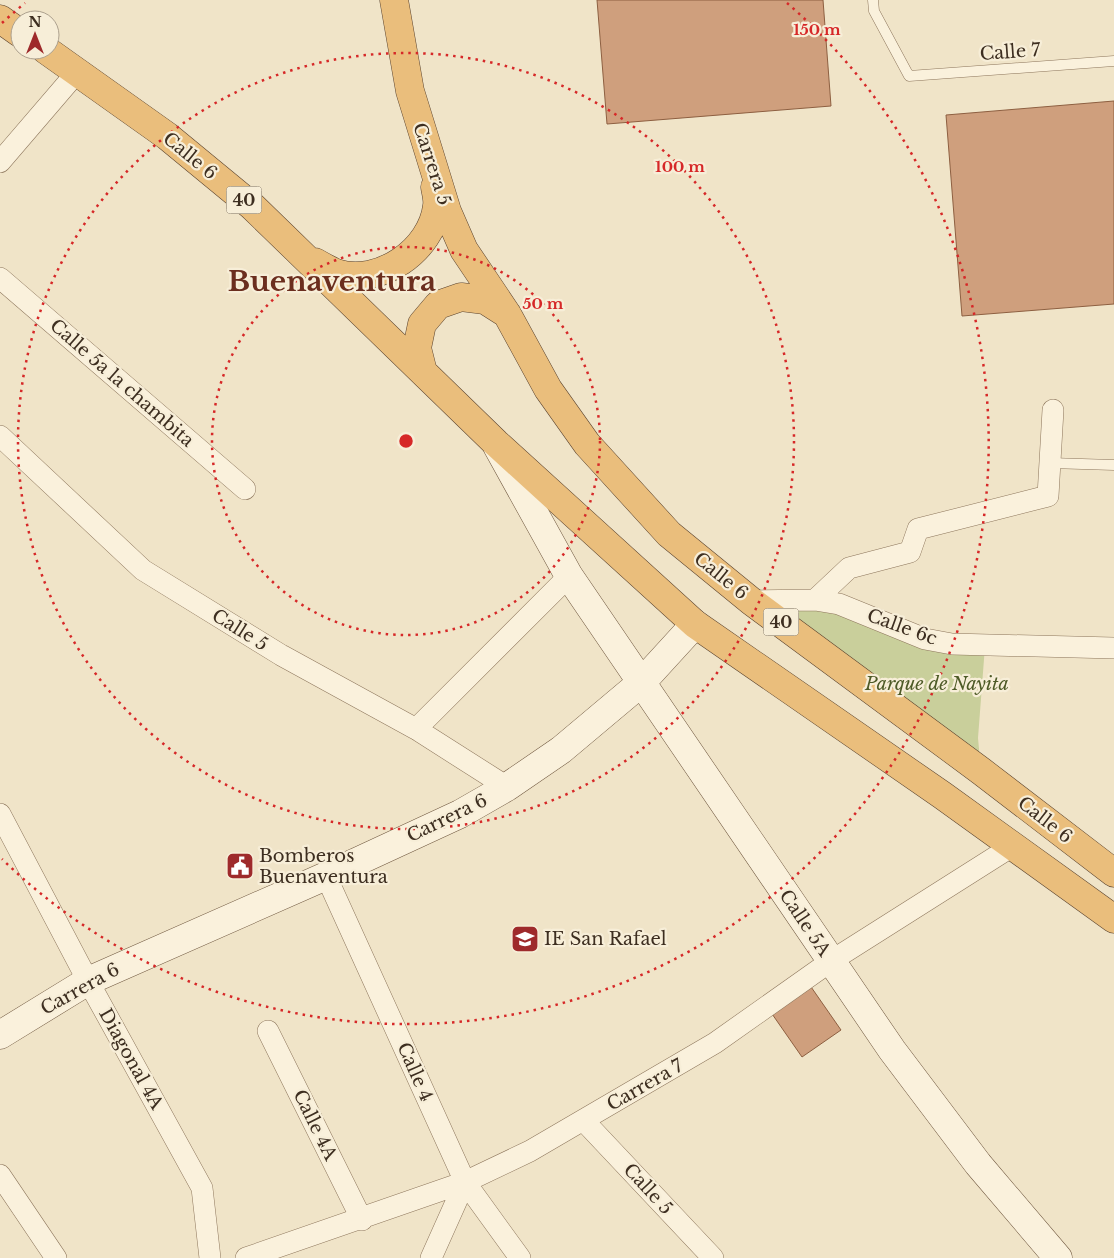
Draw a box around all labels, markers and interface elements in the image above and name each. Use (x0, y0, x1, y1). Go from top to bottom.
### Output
north arrow (10, 10, 60, 60)
text: N (28, 13, 42, 31)
text: 150 m (793, 20, 841, 39)
street label: Calle 7 (979, 39, 1042, 65)
street label: Carrera 5 (408, 120, 456, 208)
street label: Calle 6 (159, 128, 221, 184)
text: 100 m (655, 157, 705, 176)
road number: 40 (226, 186, 262, 214)
district label: Buenaventura (228, 264, 436, 299)
text: 50 m (523, 294, 564, 313)
street label: Calle 5a la chambita (46, 314, 198, 452)
centre of rings (397, 432, 415, 450)
street label: Calle 6 (690, 548, 752, 604)
street label: Calle 5 (208, 604, 272, 656)
street label: Calle 6c (864, 604, 940, 650)
road number: 40 (764, 608, 798, 636)
park label: Parque de Nayita (864, 673, 1009, 695)
street label: Carrera 6 (403, 789, 491, 847)
street label: Calle 6 (1013, 792, 1077, 848)
place label: Bomberos Buenaventura (259, 845, 388, 888)
public building icon: Bomberos Buenaventura (225, 851, 255, 881)
street label: Calle 5A (775, 885, 836, 961)
school or university icon: IE San Rafael (510, 924, 540, 954)
place label: IE San Rafael (544, 928, 667, 950)
street label: Carrera 6 (37, 958, 123, 1020)
street label: Diagonal 4A (94, 1005, 168, 1114)
street label: Calle 4 (392, 1039, 438, 1105)
street label: Carrera 7 (603, 1054, 688, 1116)
street label: Calle 4A (288, 1086, 342, 1165)
street label: Calle 5 (619, 1159, 677, 1219)

